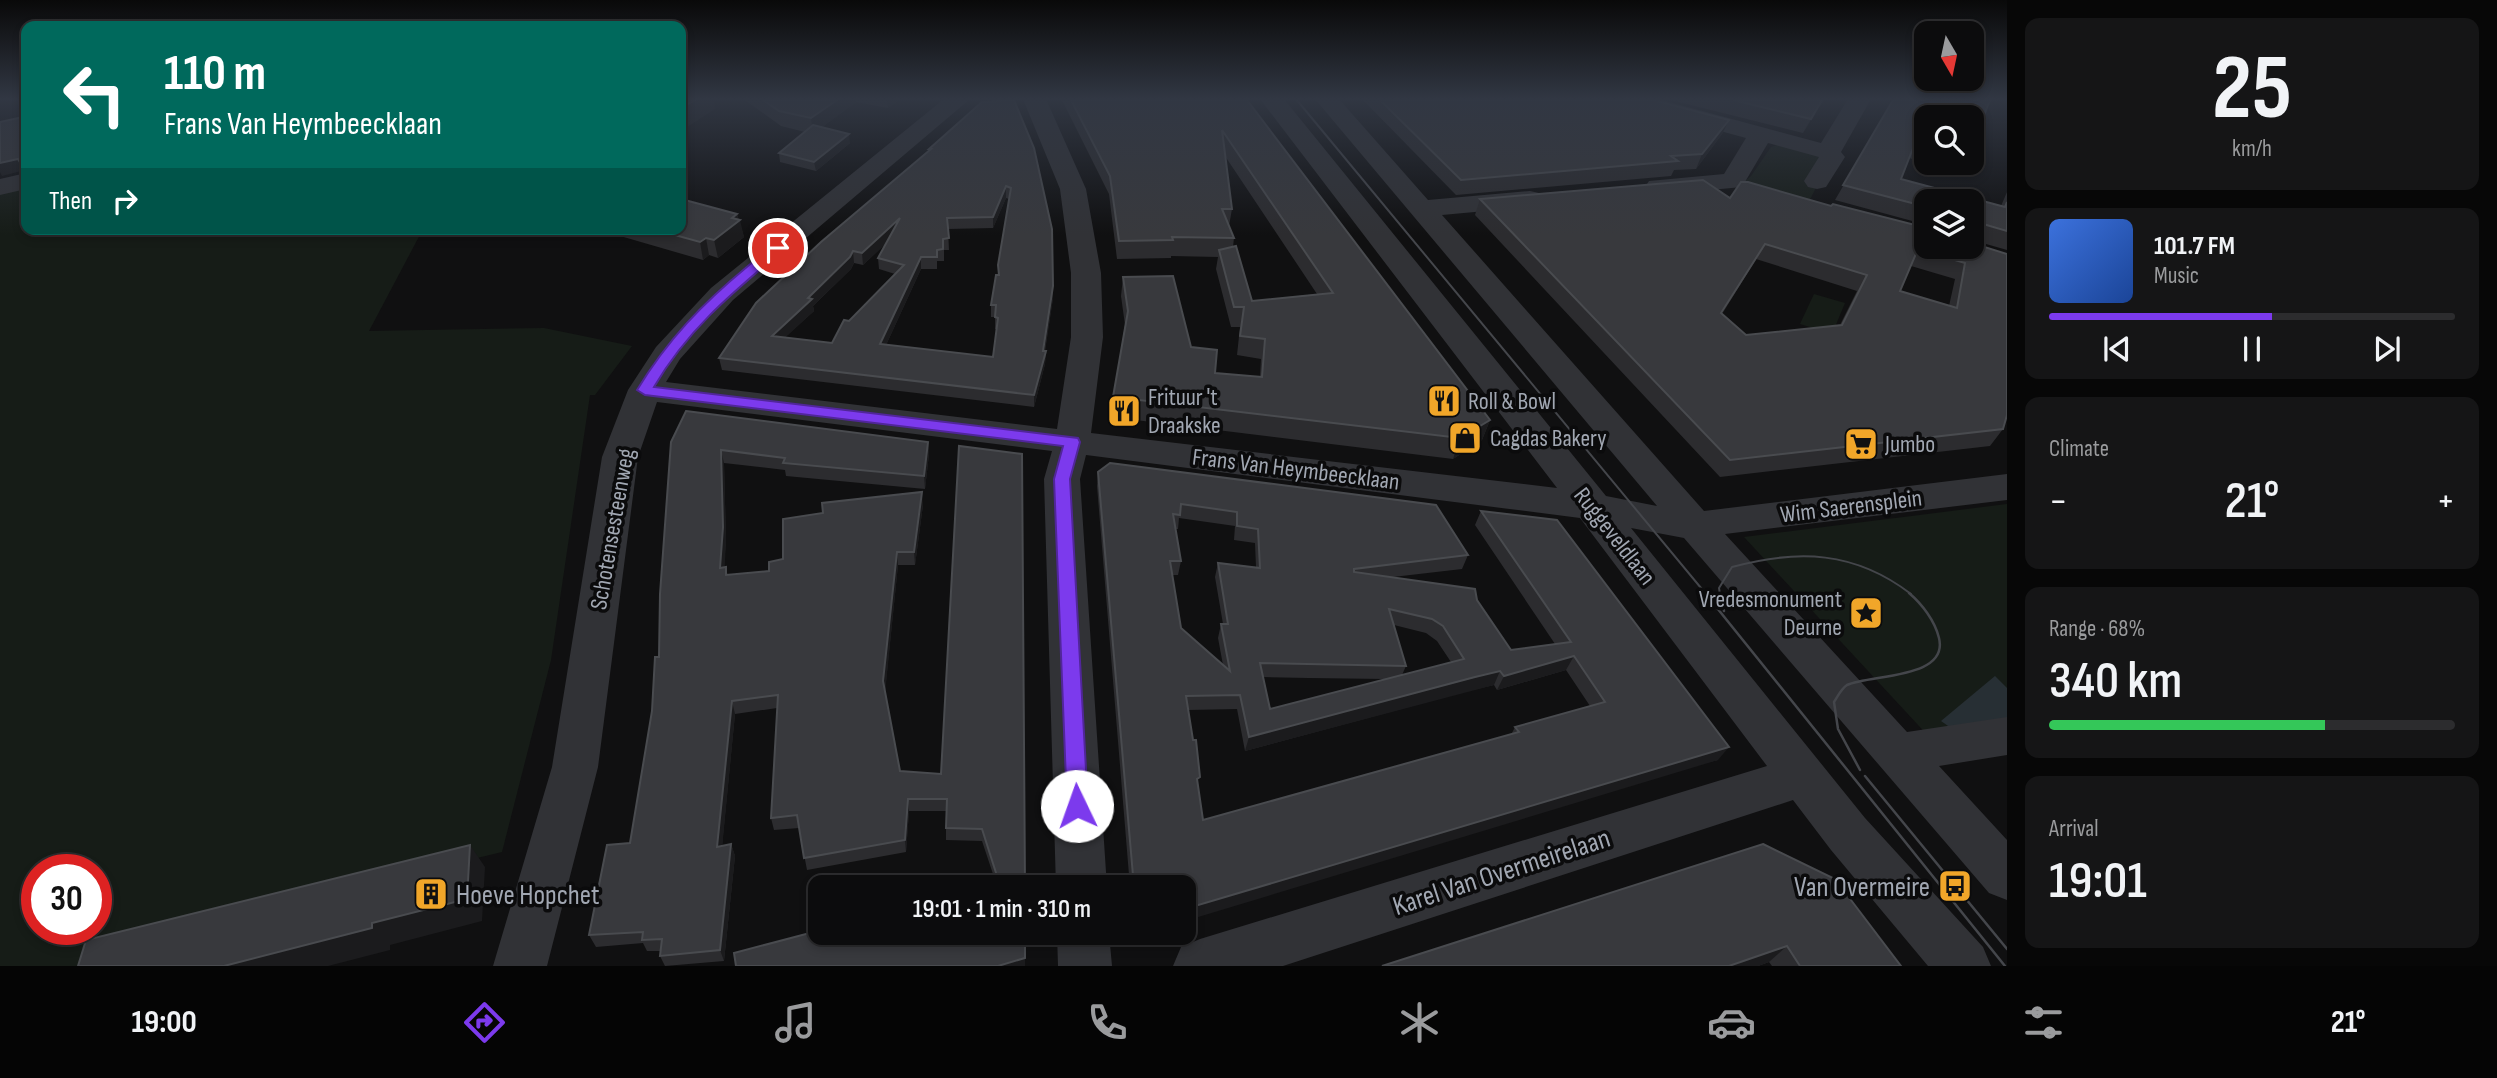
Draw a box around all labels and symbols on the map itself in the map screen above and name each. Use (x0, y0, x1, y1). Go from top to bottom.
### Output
north arrow (1914, 21, 1984, 91)
pin (748, 218, 808, 278)
restaurant icon: Roll & Bowl (1425, 382, 1463, 420)
place label: Frituur 't Draakske (1148, 383, 1221, 440)
place label: Roll & Bowl (1468, 387, 1556, 416)
restaurant icon: Frituur 't Draakske (1105, 392, 1143, 430)
shop icon: Cagdas Bakery (1446, 419, 1484, 457)
place label: Cagdas Bakery (1490, 424, 1606, 453)
supermarket icon: Jumbo (1842, 425, 1880, 463)
place label: Jumbo (1884, 430, 1935, 459)
street label: Frans Van Heymbeecklaan (1191, 442, 1401, 497)
street label: Schotensesteenweg (584, 446, 641, 612)
street label: Ruggeveldlaan (1567, 482, 1662, 591)
street label: Wim Saerensplein (1779, 483, 1923, 530)
place label: Vredesmonument Deurne (1699, 585, 1842, 642)
place icon: Vredesmonument Deurne (1847, 594, 1885, 632)
position arrow (1040, 769, 1114, 843)
street label: Karel Van Overmeirelaan (1389, 822, 1614, 923)
speed limit sign: 30 (21, 854, 112, 945)
bus stop icon: Van Overmeire (1936, 867, 1974, 905)
place label: Van Overmeire (1794, 871, 1930, 904)
building icon: Hoeve Hopchet (412, 875, 450, 913)
place label: Hoeve Hopchet (456, 879, 600, 912)

